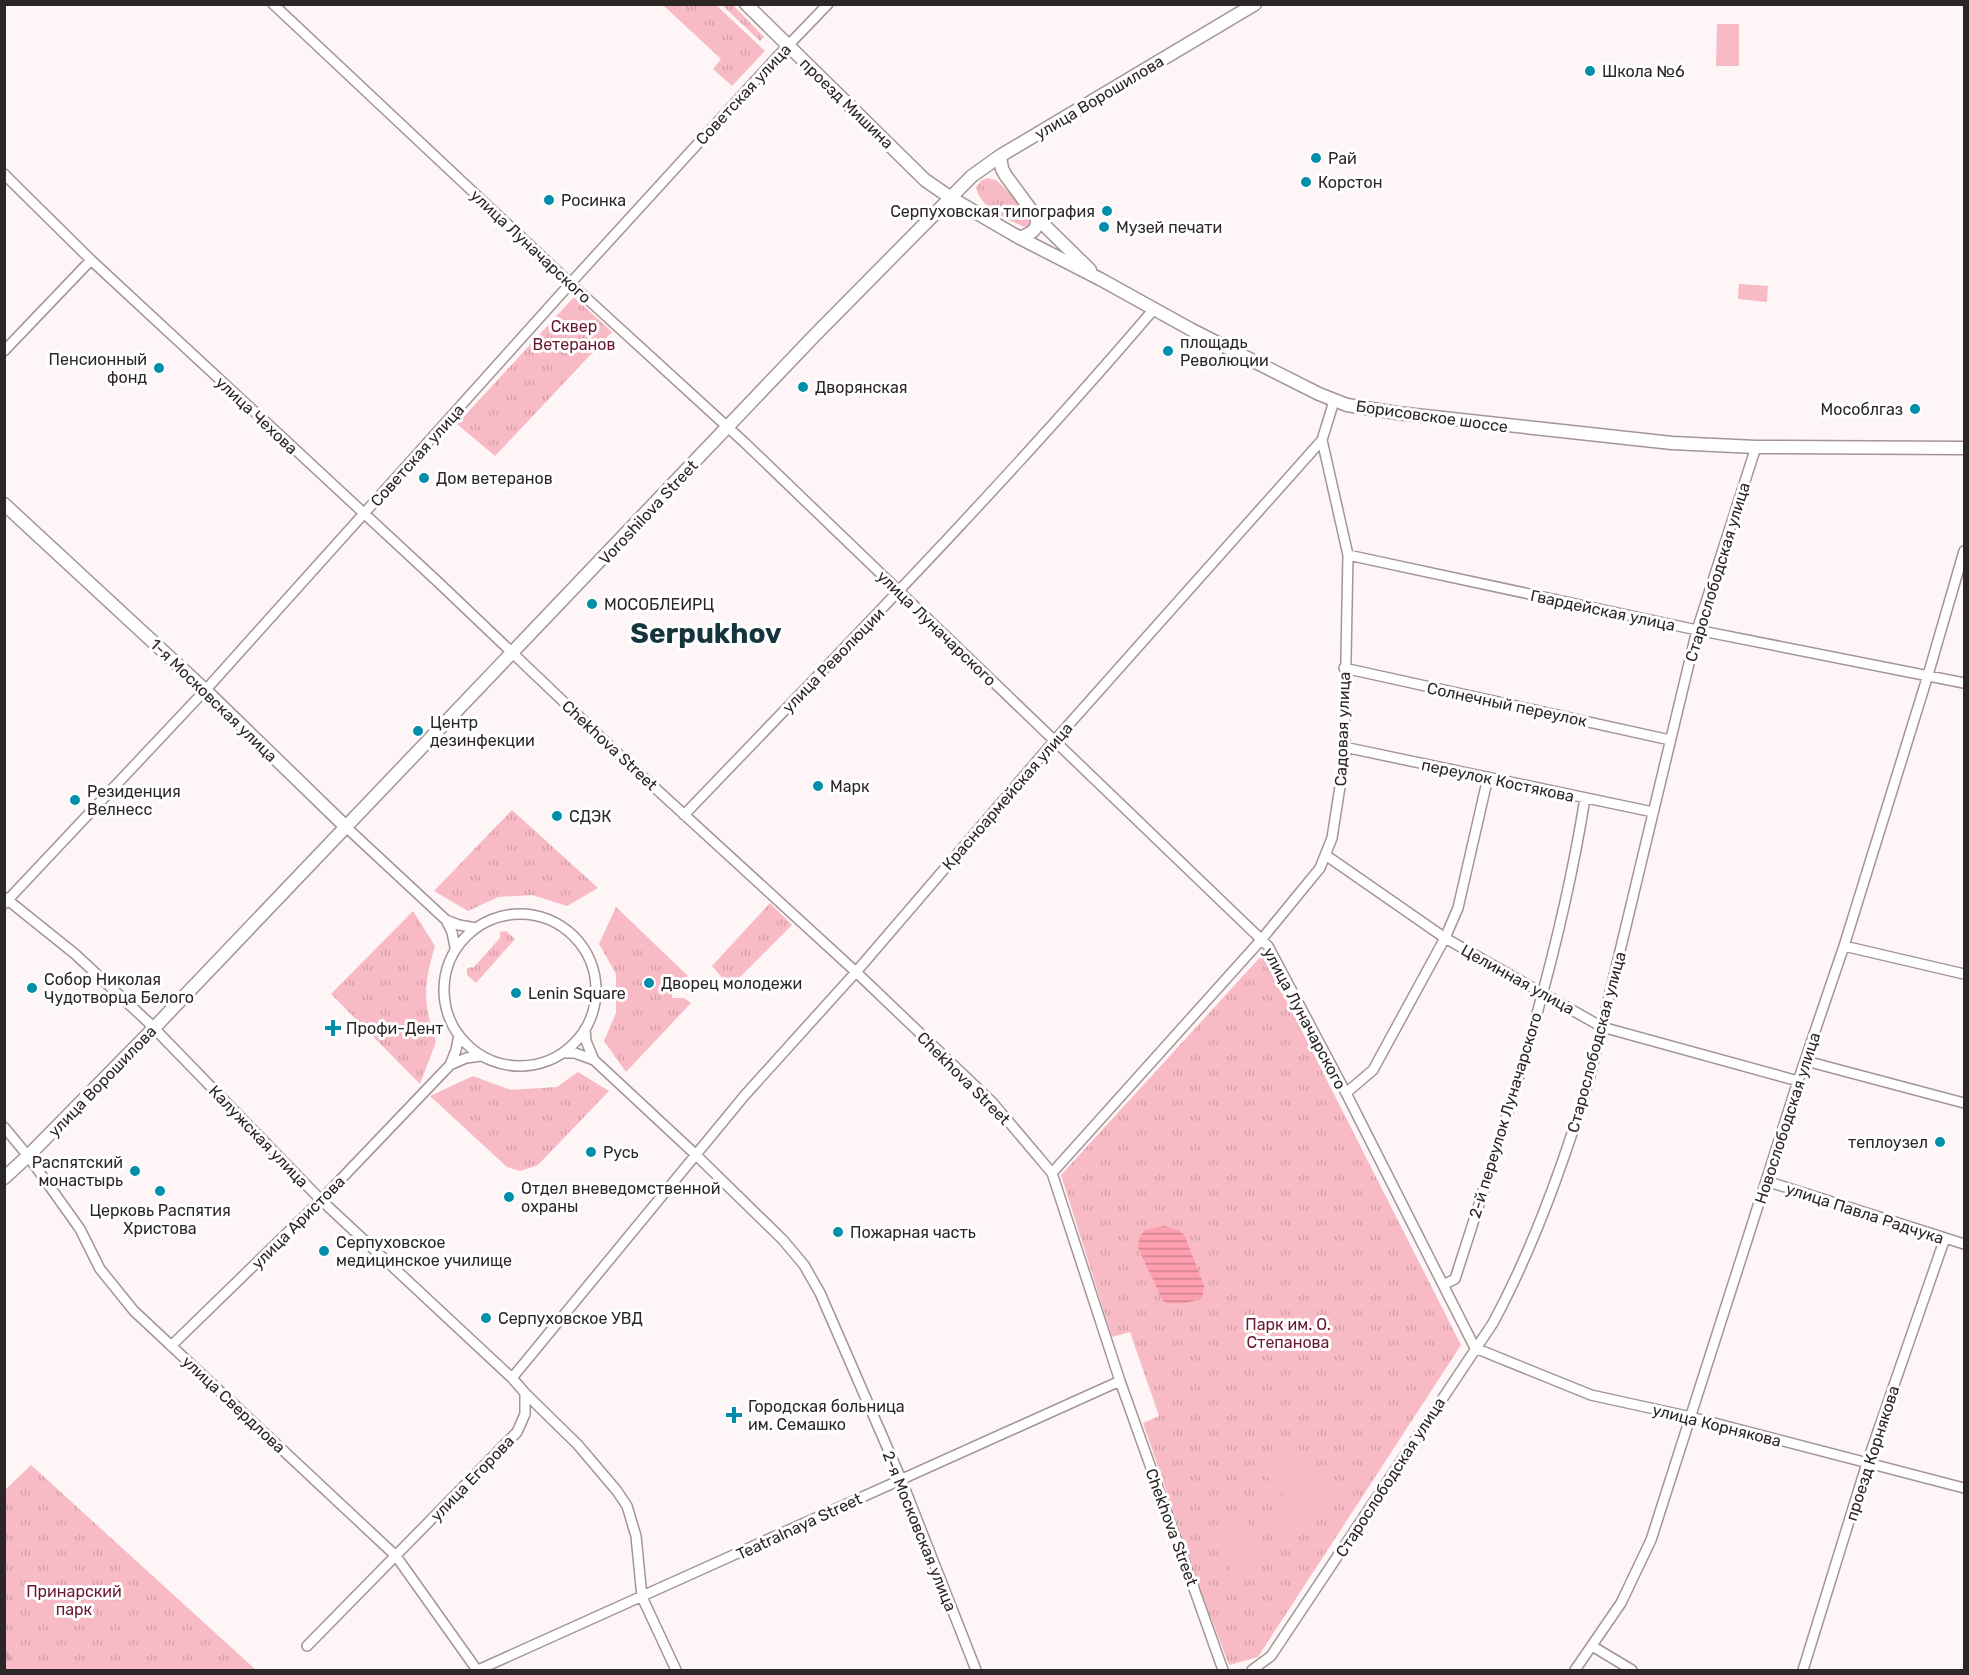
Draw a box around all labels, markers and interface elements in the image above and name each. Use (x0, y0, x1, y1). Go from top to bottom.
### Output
street label: Советская улица (692, 40, 795, 149)
street label: улица Ворошилова (1031, 51, 1167, 143)
street label: проезд Мишина (796, 54, 897, 153)
place label: Школа №6 (1602, 62, 1685, 81)
marker: Школа №6 (1583, 64, 1597, 78)
place label: Рай (1328, 149, 1357, 168)
marker: Рай (1309, 151, 1323, 165)
place label: Корстон (1318, 173, 1382, 192)
marker: Корстон (1299, 175, 1313, 189)
street label: улица Луначарского (466, 186, 595, 307)
place label: Росинка (561, 191, 626, 210)
marker: Росинка (542, 193, 556, 207)
place label: Серпуховская типография (890, 202, 1095, 221)
marker: Серпуховская типография (1100, 204, 1114, 218)
place label: Музей печати (1116, 218, 1222, 237)
marker: Музей печати (1097, 220, 1111, 234)
park label: Сквер Ветеранов (532, 317, 616, 354)
place label: площадь Революции (1180, 333, 1269, 370)
marker: площадь Революции (1161, 344, 1175, 358)
place label: Пенсионный фонд (49, 350, 147, 387)
marker: Пенсионный фонд (152, 361, 166, 375)
street label: улица Чехова (212, 373, 302, 458)
place label: Дворянская (815, 378, 907, 397)
marker: Дворянская (796, 380, 810, 394)
street label: Борисовское шоссе (1355, 396, 1509, 437)
street label: Советская улица (367, 400, 468, 510)
place label: Мособлгаз (1821, 400, 1903, 419)
marker: Мособлгаз (1908, 402, 1922, 416)
street label: Voroshilova Street (595, 456, 702, 569)
place label: Дом ветеранов (436, 469, 553, 488)
marker: Дом ветеранов (417, 471, 431, 485)
street label: Старослободская улица (1681, 480, 1754, 664)
street label: улица Луначарского (873, 567, 1000, 690)
street label: Гвардейская улица (1529, 586, 1677, 635)
place label: МОСОБЛЕИРЦ (604, 595, 714, 614)
marker: МОСОБЛЕИРЦ (585, 597, 599, 611)
street label: улица Революции (778, 604, 888, 717)
district label: Serpukhov (630, 617, 782, 650)
street label: 1-я Московская улица (146, 635, 281, 766)
street label: Садовая улица (1331, 671, 1354, 787)
street label: Солнечный переулок (1425, 678, 1589, 731)
street label: Chekhova Street (558, 696, 661, 795)
place label: Центр дезинфекции (430, 713, 535, 750)
street label: Красноармейская улица (938, 719, 1077, 874)
marker: Центр дезинфекции (411, 724, 425, 738)
street label: переулок Костякова (1420, 755, 1576, 806)
place label: Марк (830, 777, 870, 796)
marker: Марк (811, 779, 825, 793)
place label: Резиденция Велнесс (87, 782, 181, 819)
marker: Резиденция Велнесс (68, 793, 82, 807)
place label: СДЭК (569, 807, 611, 826)
marker: СДЭК (550, 809, 564, 823)
street label: Целинная улица (1458, 940, 1578, 1018)
street label: улица Луначарского (1259, 944, 1350, 1092)
street label: Старослободская улица (1563, 950, 1630, 1135)
place label: Собор Николая Чудотворца Белого (44, 970, 194, 1007)
place label: Дворец молодежи (661, 974, 802, 993)
marker: Дворец молодежи (642, 976, 656, 990)
marker: Собор Николая Чудотворца Белого (25, 981, 39, 995)
place label: Lenin Square (528, 984, 626, 1003)
marker: Lenin Square (509, 986, 523, 1000)
street label: 2-й переулок Луначарского (1465, 1010, 1546, 1220)
marker: Профи-Дент (324, 1019, 342, 1037)
place label: Профи-Дент (346, 1019, 443, 1038)
street label: улица Ворошилова (44, 1022, 160, 1141)
street label: Chekhova Street (913, 1028, 1014, 1129)
street label: Новослободская улица (1751, 1030, 1824, 1206)
street label: Калужская улица (205, 1081, 312, 1191)
place label: теплоузел (1848, 1133, 1928, 1152)
marker: теплоузел (1933, 1135, 1947, 1149)
place label: Русь (603, 1143, 639, 1162)
marker: Русь (584, 1145, 598, 1159)
place label: Распятский монастырь (32, 1153, 123, 1190)
marker: Распятский монастырь (128, 1164, 142, 1178)
street label: улица Аристова (248, 1172, 349, 1273)
place label: Отдел вневедомственной охраны (521, 1179, 720, 1216)
street label: улица Павла Радчука (1783, 1179, 1946, 1248)
marker: Церковь Распятия Христова (153, 1184, 167, 1198)
marker: Отдел вневедомственной охраны (502, 1190, 516, 1204)
place label: Церковь Распятия Христова (89, 1201, 231, 1238)
place label: Пожарная часть (850, 1223, 976, 1242)
marker: Пожарная часть (831, 1225, 845, 1239)
place label: Серпуховское медицинское училище (336, 1233, 512, 1270)
marker: Серпуховское медицинское училище (317, 1244, 331, 1258)
place label: Серпуховское УВД (498, 1309, 643, 1328)
marker: Серпуховское УВД (479, 1311, 493, 1325)
park label: Парк им. О. Степанова (1245, 1315, 1331, 1352)
street label: улица Свердлова (178, 1352, 289, 1457)
street label: проезд Корнякова (1842, 1383, 1903, 1523)
street label: Старослободская улица (1332, 1394, 1449, 1561)
place label: Городская больница им. Семашко (748, 1397, 905, 1434)
street label: улица Корнякова (1651, 1400, 1783, 1451)
marker: Городская больница им. Семашко (725, 1406, 743, 1424)
street label: улица Егорова (427, 1431, 518, 1525)
street label: 2-я Московская улица (879, 1448, 960, 1614)
street label: Chekhova Street (1141, 1466, 1202, 1589)
street label: Teatralnaya Street (733, 1489, 865, 1564)
park label: Принарский парк (26, 1582, 122, 1619)

